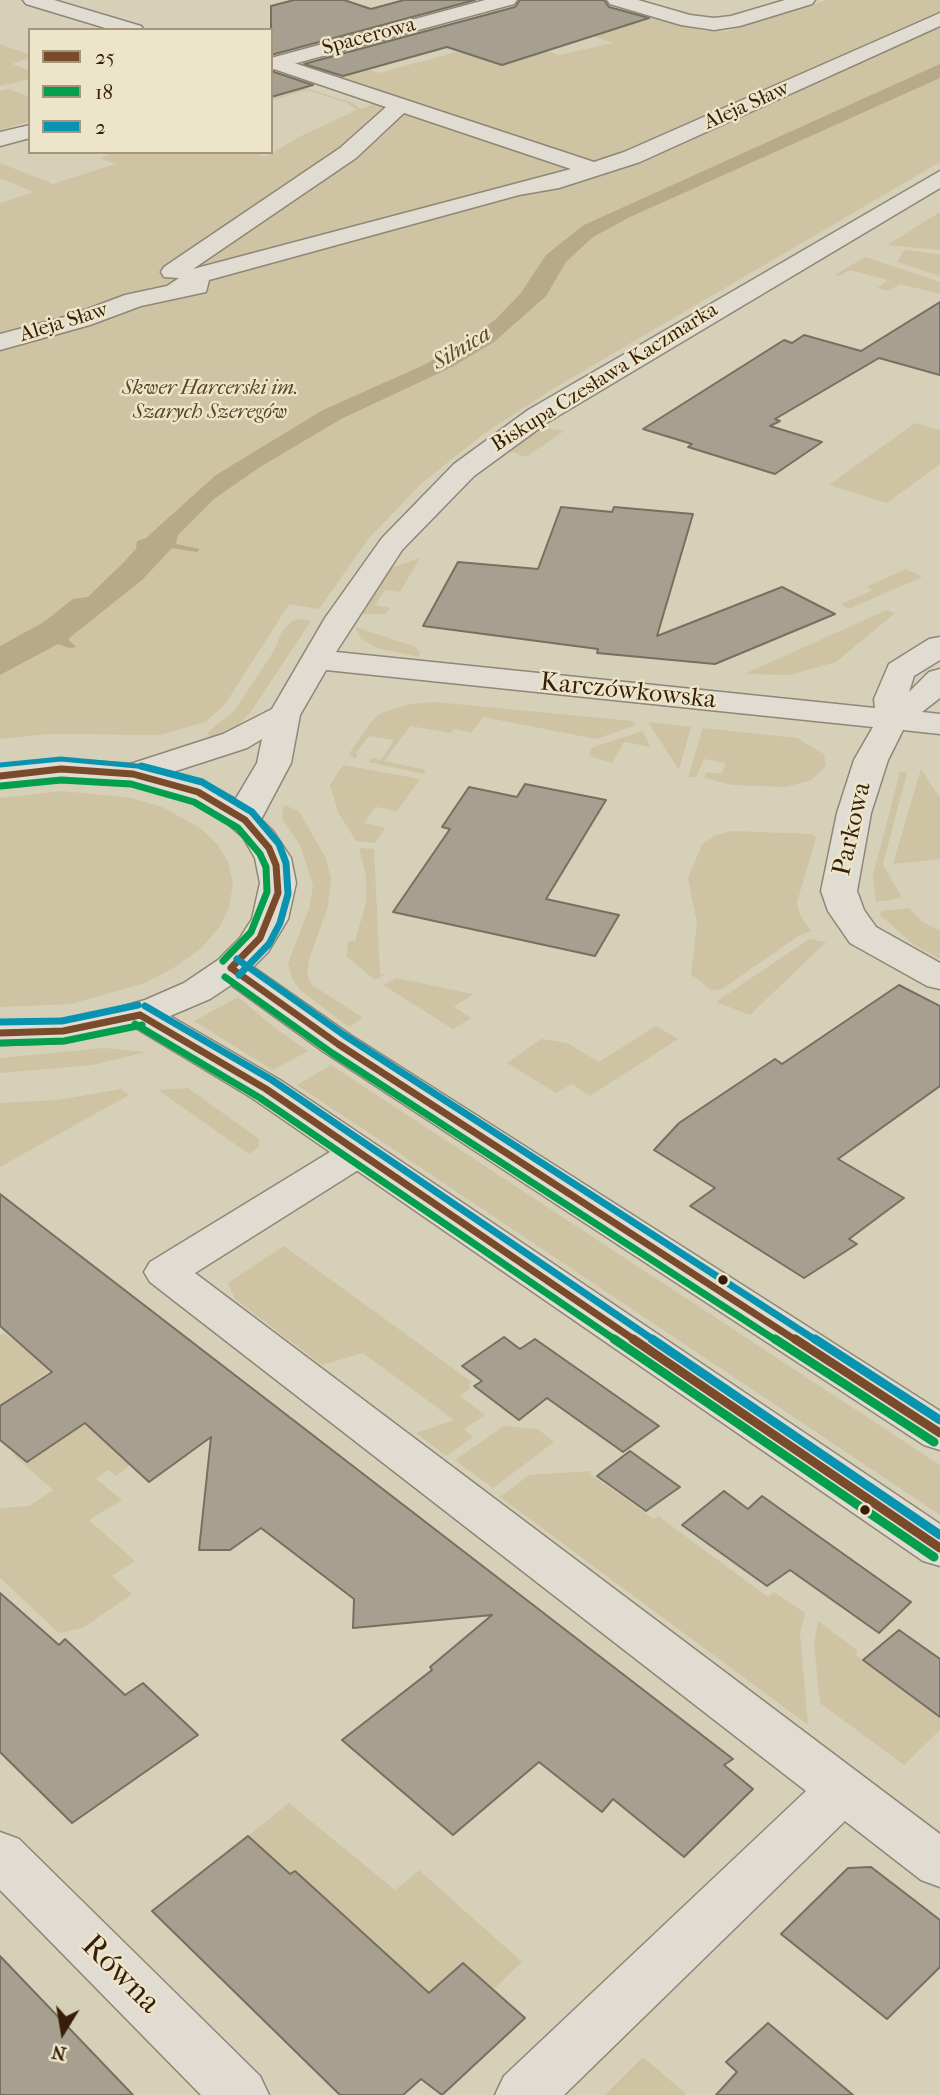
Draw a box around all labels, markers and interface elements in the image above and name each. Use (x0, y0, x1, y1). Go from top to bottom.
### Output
street label: Spacerowa (320, 12, 418, 62)
legend (28, 28, 273, 154)
text: 25 (95, 45, 115, 69)
street label: Aleja Sław (700, 76, 794, 136)
text: 18 (95, 80, 113, 104)
text: 2 (95, 115, 106, 139)
street label: Aleja Sław (17, 298, 111, 348)
street label: Biskupa Czesława Kaczmarka (487, 298, 723, 458)
water label: Silnica (428, 321, 496, 377)
park label: Skwer Harcerski im. Szarych Szeregów (122, 376, 298, 426)
street label: Karczówkowska (538, 667, 718, 717)
street label: Parkowa (827, 779, 879, 879)
unlabelled marker (716, 1273, 730, 1287)
unlabelled marker (858, 1503, 872, 1517)
street label: Równa (73, 1928, 167, 2022)
north arrow (28, 1997, 98, 2067)
text: N (50, 2040, 68, 2065)

